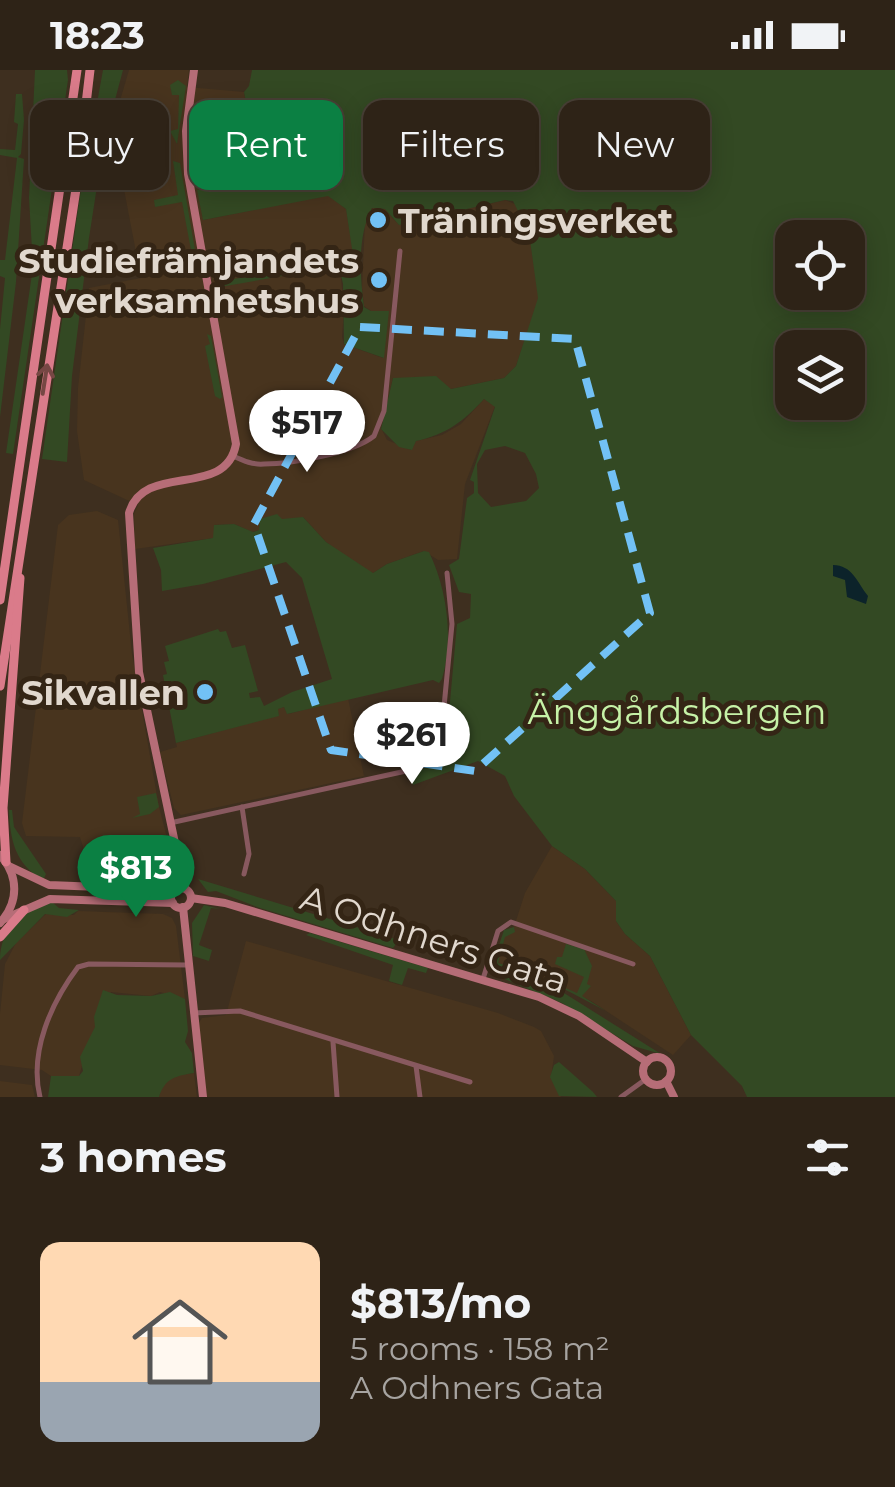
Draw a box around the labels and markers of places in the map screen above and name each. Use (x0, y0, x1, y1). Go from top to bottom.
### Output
place label: Träningsverket (398, 199, 673, 242)
marker: Träningsverket (367, 209, 389, 231)
place label: Studiefrämjandets verksamhetshus (18, 239, 359, 322)
marker: Studiefrämjandets verksamhetshus (368, 269, 390, 291)
pin: $517 (248, 390, 366, 475)
place label: Sikvallen (21, 671, 185, 714)
marker: Sikvallen (194, 681, 216, 703)
pin: $261 (353, 702, 471, 787)
pin: $813 (77, 835, 195, 920)

